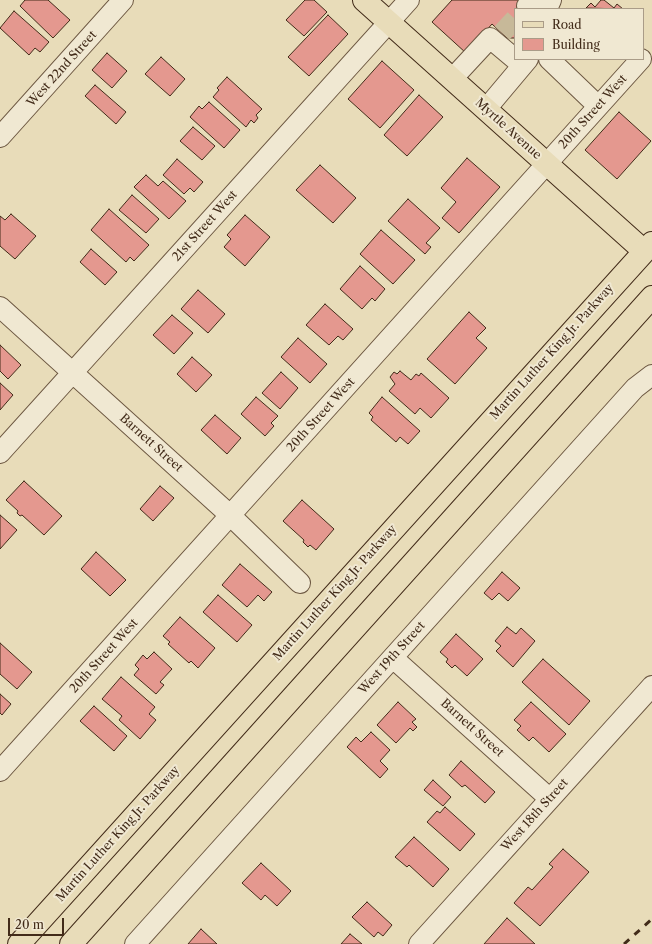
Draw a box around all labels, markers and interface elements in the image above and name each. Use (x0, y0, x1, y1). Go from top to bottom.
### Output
legend (514, 8, 644, 60)
text: Road (552, 17, 582, 32)
street label: West 22nd Street (24, 28, 100, 110)
text: Building (552, 37, 600, 52)
street label: 20th Street West (556, 72, 630, 152)
street label: Myrtle Avenue (472, 96, 544, 162)
street label: 21st Street West (170, 188, 240, 264)
street label: Martin Luther King Jr. Parkway (487, 281, 617, 423)
street label: 20th Street West (284, 375, 358, 455)
street label: Barnett Street (117, 411, 185, 475)
street label: Martin Luther King Jr. Parkway (270, 522, 400, 664)
street label: 20th Street West (67, 616, 141, 696)
street label: West 19th Street (356, 619, 428, 697)
street label: Barnett Street (438, 696, 506, 760)
street label: Martin Luther King Jr. Parkway (53, 763, 183, 905)
street label: West 18th Street (499, 776, 571, 854)
scale bar (10, 910, 66, 936)
text: 20 m (15, 917, 44, 932)

